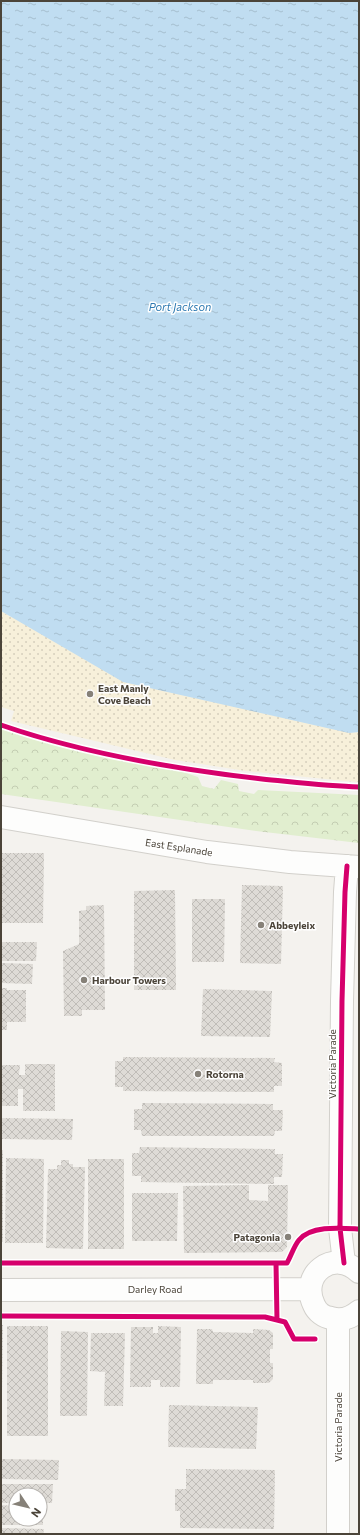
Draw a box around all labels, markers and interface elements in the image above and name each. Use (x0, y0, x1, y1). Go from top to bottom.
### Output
water label: Port Jackson (149, 300, 211, 314)
place label: East Manly Cove Beach (98, 682, 151, 706)
marker: East Manly Cove Beach (85, 689, 95, 699)
street label: East Esplanade (145, 836, 213, 858)
place label: Abbeyleix (269, 919, 315, 931)
marker: Abbeyleix (256, 920, 266, 930)
place label: Harbour Towers (92, 974, 166, 986)
marker: Harbour Towers (79, 975, 89, 985)
street label: Victoria Parade (326, 1029, 338, 1099)
place label: Rotorna (206, 1068, 244, 1080)
marker: Rotorna (193, 1069, 203, 1079)
place label: Patagonia (234, 1231, 280, 1243)
marker: Patagonia (283, 1232, 293, 1242)
street label: Darley Road (128, 1283, 183, 1295)
street label: Victoria Parade (332, 1392, 344, 1462)
north arrow (8, 1487, 48, 1527)
text: N (29, 1506, 44, 1520)

